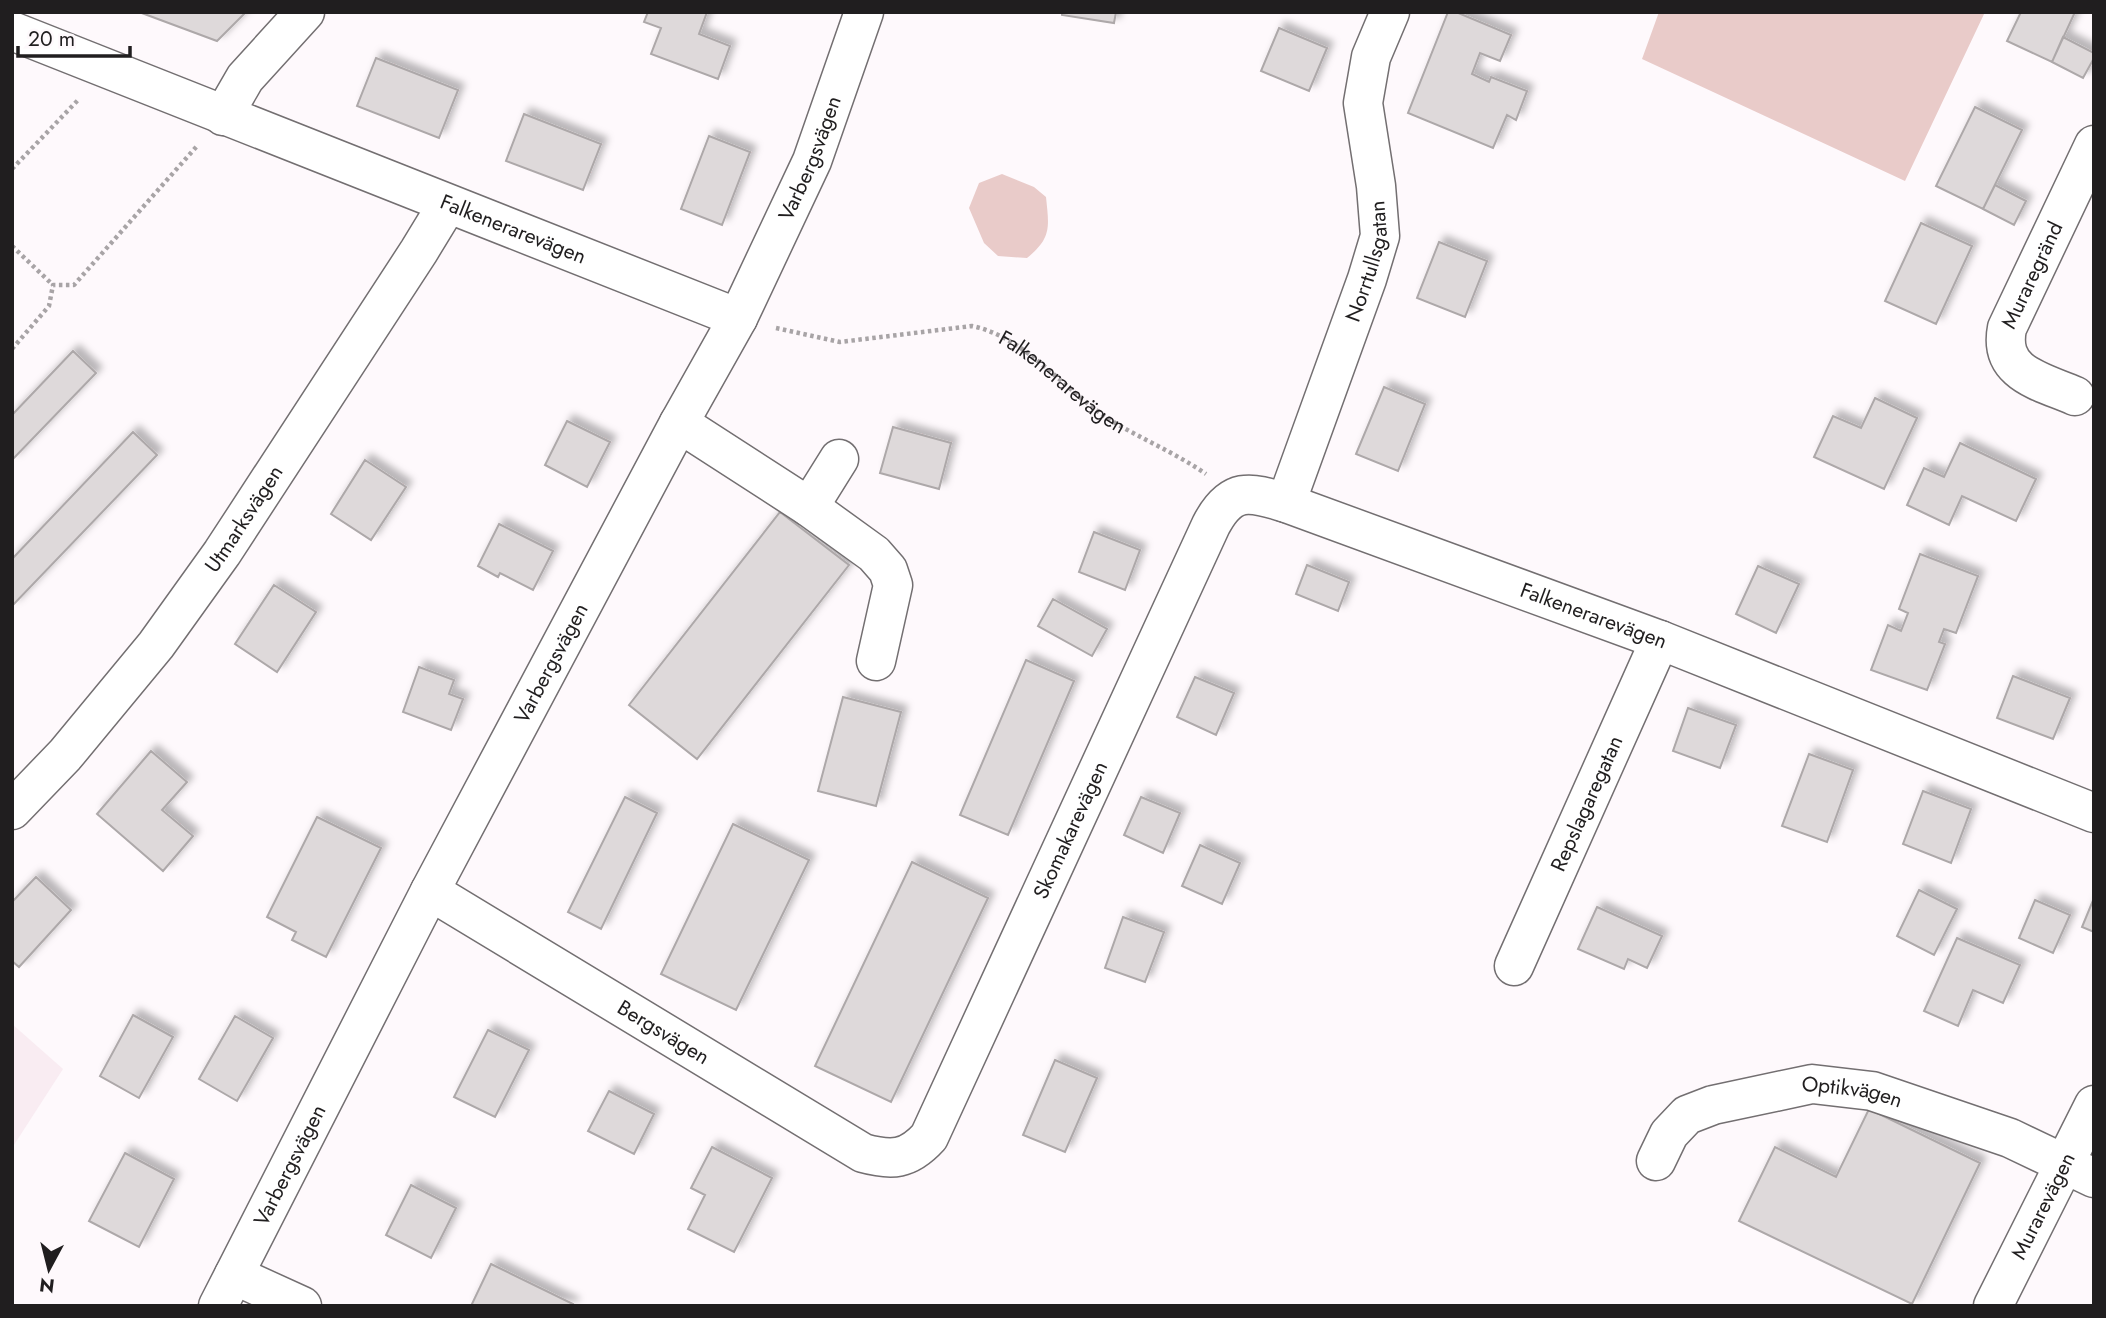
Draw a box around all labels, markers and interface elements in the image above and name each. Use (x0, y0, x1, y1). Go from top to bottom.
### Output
scale bar (18, 14, 130, 58)
text: 20 m (28, 24, 75, 54)
street label: Varbergsvägen (771, 92, 849, 226)
street label: Falkenerarevägen (436, 187, 591, 271)
street label: Norrtullsgatan (1338, 200, 1395, 326)
street label: Muraregränd (1994, 217, 2070, 334)
street label: Falkenerarevägen (993, 323, 1132, 441)
street label: Utmarksvägen (198, 459, 290, 579)
street label: Falkenerarevägen (1516, 575, 1672, 656)
street label: Varbergsvägen (507, 598, 596, 729)
street label: Repslagaregatan (1543, 731, 1630, 876)
street label: Skomakarevägen (1026, 756, 1115, 904)
street label: Bergsvägen (612, 993, 715, 1072)
street label: Optikvägen (1799, 1068, 1907, 1115)
street label: Varbergsvägen (246, 1100, 333, 1231)
street label: Murarevägen (2004, 1147, 2083, 1264)
north arrow (14, 1234, 84, 1304)
text: N (38, 1271, 56, 1300)

